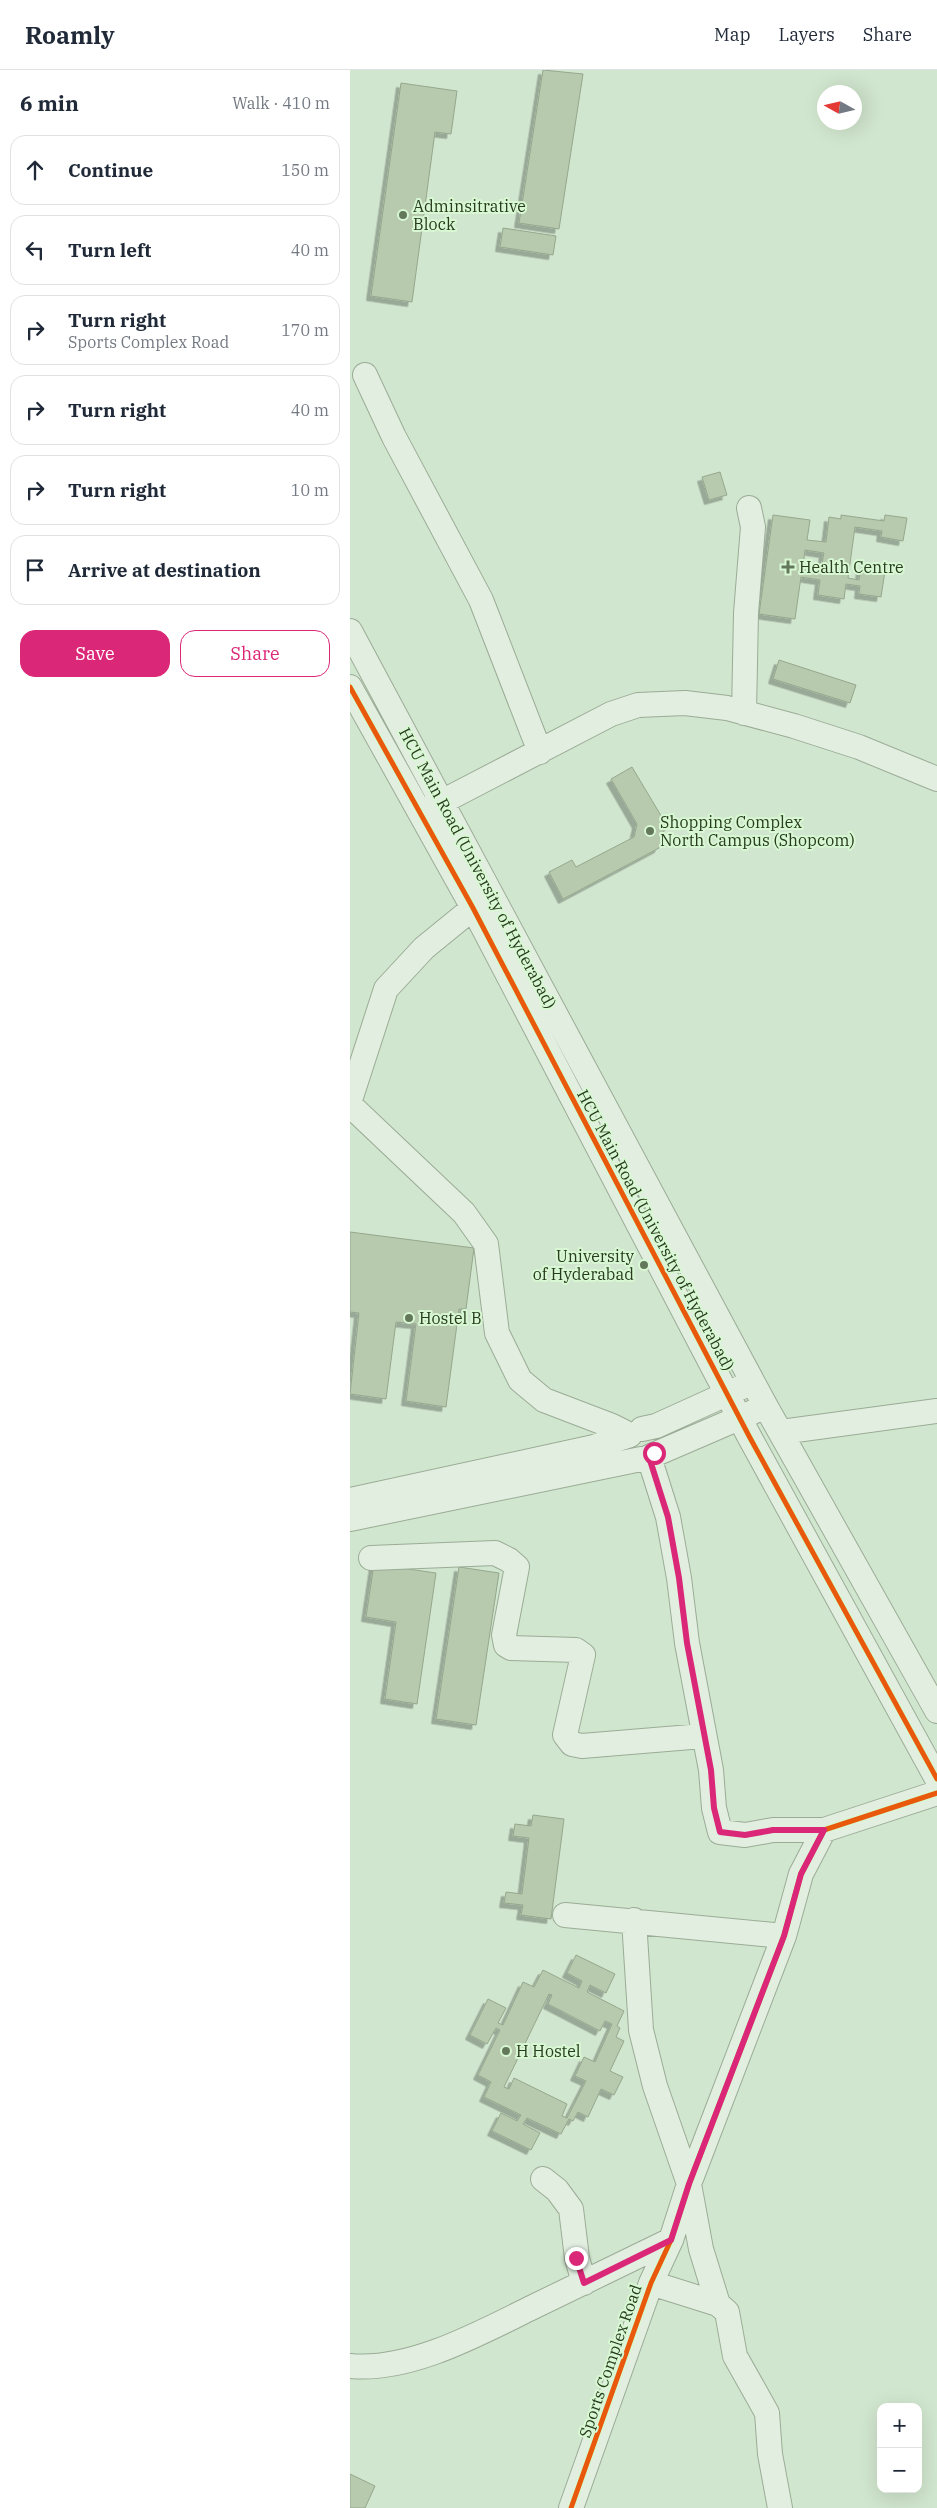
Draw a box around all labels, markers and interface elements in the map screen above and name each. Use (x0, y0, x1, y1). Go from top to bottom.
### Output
text: Roamly (25, 19, 115, 51)
text: Map (714, 23, 751, 46)
text: Layers (779, 23, 835, 46)
text: Share (863, 23, 912, 46)
north arrow (817, 85, 862, 130)
text: 6 min (20, 89, 79, 117)
text: Walk · 410 m (232, 93, 330, 113)
icon: ahead (21, 156, 49, 184)
text: Continue (68, 158, 153, 182)
text: 150 m (281, 160, 329, 180)
place label: Adminsitrative Block (413, 196, 526, 234)
marker: Adminsitrative Block (397, 209, 409, 221)
icon: left (21, 236, 49, 264)
text: Turn left (68, 238, 151, 262)
text: 40 m (291, 240, 329, 260)
text: Turn right (68, 308, 166, 332)
icon: right (21, 316, 49, 344)
text: 170 m (281, 320, 329, 340)
text: Sports Complex Road (68, 332, 229, 352)
icon: right (21, 396, 49, 424)
text: Turn right (68, 398, 166, 422)
text: 40 m (291, 400, 329, 420)
icon: right (21, 476, 49, 504)
text: Turn right (68, 478, 166, 502)
text: 10 m (291, 480, 329, 500)
icon: arrive (21, 556, 49, 584)
place label: Health Centre (799, 557, 904, 577)
text: Arrive at destination (68, 558, 261, 582)
marker: Health Centre (781, 560, 795, 574)
button: Save (20, 630, 170, 677)
button: Share (180, 630, 330, 677)
street label: HCU Main Road (University of Hyderabad) (395, 724, 561, 1012)
place label: Shopping Complex North Campus (Shopcom) (660, 812, 855, 850)
marker: Shopping Complex North Campus (Shopcom) (644, 825, 656, 837)
street label: HCU Main Road (University of Hyderabad) (573, 1086, 739, 1374)
place label: University of Hyderabad (533, 1246, 634, 1284)
marker: University of Hyderabad (638, 1259, 650, 1271)
place label: Hostel B (419, 1308, 482, 1328)
marker: Hostel B (403, 1312, 415, 1324)
route start (643, 1442, 666, 1465)
place label: H Hostel (516, 2041, 581, 2061)
marker: H Hostel (500, 2045, 512, 2057)
route end (565, 2247, 588, 2270)
street label: Sports Complex Road (574, 2281, 646, 2440)
map controls (877, 2403, 922, 2493)
button: + (877, 2403, 922, 2448)
button: − (877, 2448, 922, 2493)

